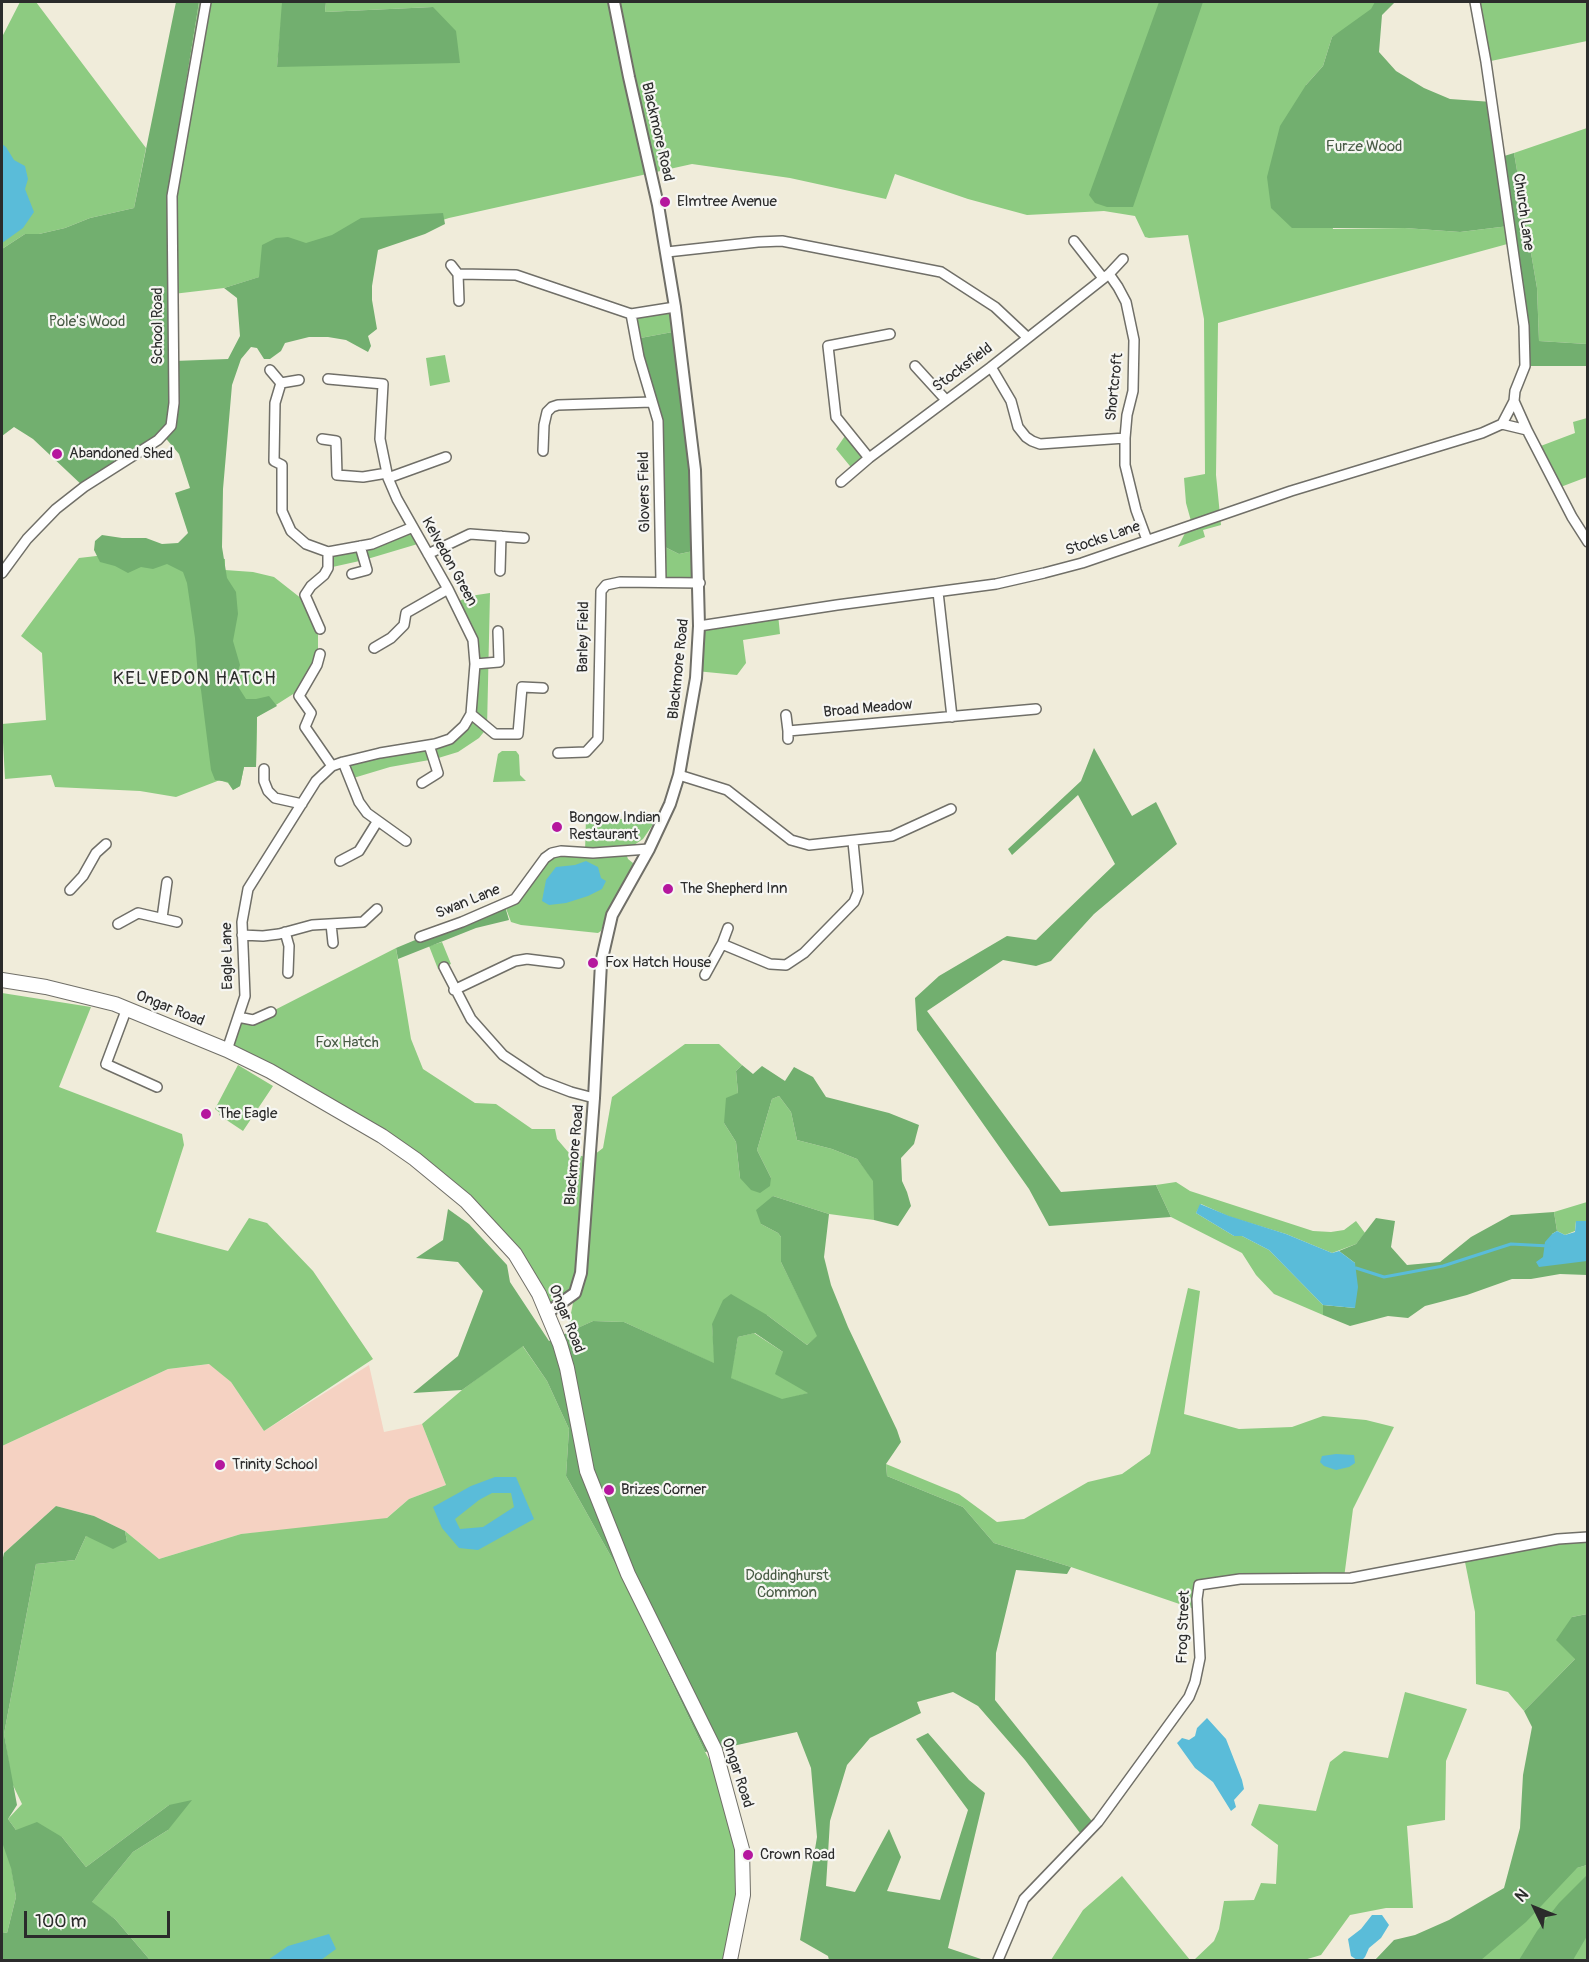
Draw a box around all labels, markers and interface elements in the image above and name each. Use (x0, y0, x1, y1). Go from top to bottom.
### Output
street label: Blackmore Road (637, 81, 677, 183)
park label: Furze Wood (1326, 138, 1402, 156)
street label: Church Lane (1509, 172, 1537, 252)
place label: Elmtree Avenue (677, 193, 777, 211)
marker: Elmtree Avenue (658, 195, 672, 209)
street label: School Road (149, 287, 167, 365)
park label: Pole's Wood (49, 313, 125, 331)
street label: Stocksfield (929, 340, 997, 396)
street label: Shortcroft (1102, 352, 1128, 422)
place label: Abandoned Shed (69, 445, 173, 463)
marker: Abandoned Shed (50, 447, 64, 461)
street label: Glovers Field (635, 451, 655, 533)
street label: Kelvedon Green (417, 514, 481, 610)
street label: Stocks Lane (1063, 518, 1143, 560)
street label: Barley Field (574, 601, 594, 673)
street label: Blackmore Road (665, 618, 693, 720)
district label: KELVEDON HATCH (113, 668, 277, 690)
street label: Broad Meadow (823, 696, 913, 722)
place label: Bongow Indian Restaurant (569, 809, 660, 844)
marker: Bongow Indian Restaurant (550, 820, 564, 834)
place label: The Shepherd Inn (680, 880, 788, 898)
street label: Swan Lane (433, 881, 503, 923)
marker: The Shepherd Inn (661, 882, 675, 896)
street label: Eagle Lane (218, 922, 238, 990)
place label: Fox Hatch House (605, 954, 711, 972)
marker: Fox Hatch House (586, 956, 600, 970)
street label: Ongar Road (133, 987, 207, 1031)
park label: Fox Hatch (315, 1034, 379, 1052)
street label: Blackmore Road (562, 1104, 588, 1206)
place label: The Eagle (218, 1105, 277, 1123)
marker: The Eagle (199, 1107, 213, 1121)
street label: Ongar Road (544, 1282, 588, 1356)
place label: Trinity School (232, 1456, 318, 1474)
marker: Trinity School (213, 1458, 227, 1472)
place label: Brizes Corner (621, 1481, 707, 1499)
marker: Brizes Corner (602, 1483, 616, 1497)
park label: Doddinghurst Common (745, 1567, 829, 1602)
street label: Frog Street (1174, 1590, 1194, 1664)
street label: Ongar Road (717, 1736, 757, 1810)
place label: Crown Road (760, 1846, 835, 1864)
marker: Crown Road (741, 1848, 755, 1862)
north arrow (1505, 1878, 1565, 1938)
text: N (1511, 1885, 1533, 1907)
scale bar (27, 1899, 172, 1937)
text: 100 m (35, 1910, 87, 1933)

